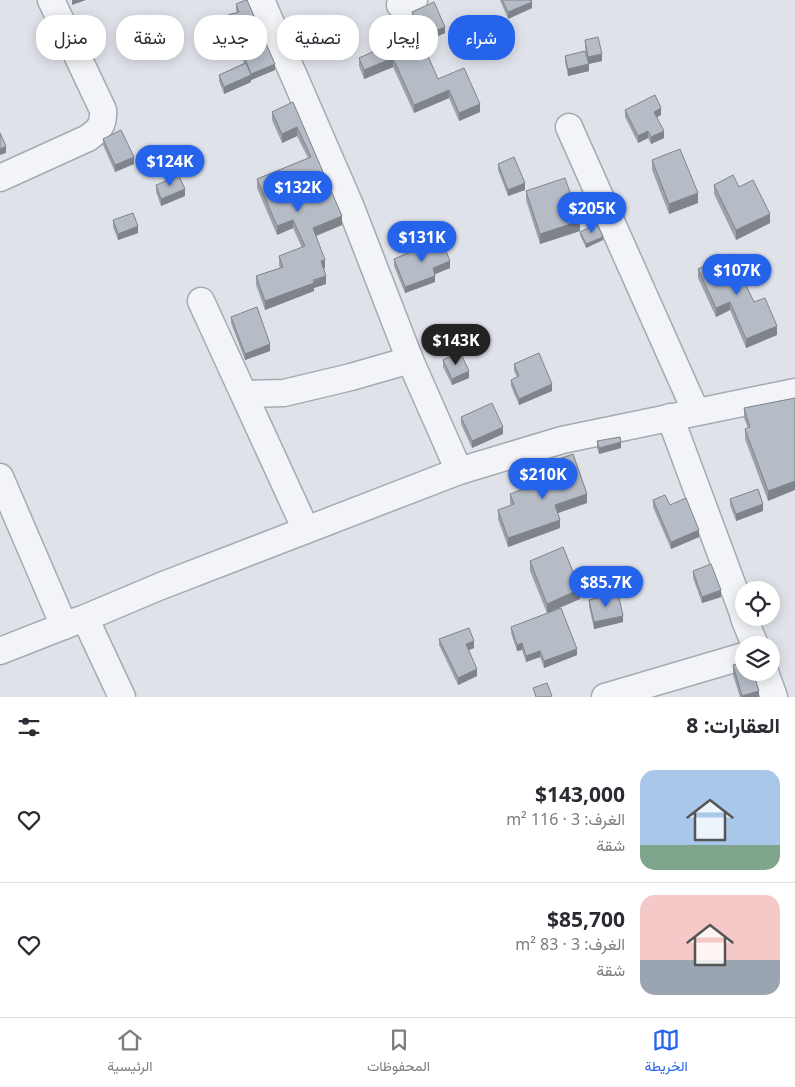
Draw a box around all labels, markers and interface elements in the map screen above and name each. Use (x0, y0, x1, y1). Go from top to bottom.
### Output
chip: منزل (36, 15, 106, 60)
chip: شقة (116, 15, 184, 60)
chip: جديد (194, 15, 267, 60)
chip: تصفية (277, 15, 359, 60)
chip: إيجار (369, 15, 438, 60)
chip: شراء (448, 15, 515, 60)
pin: $124K (135, 144, 205, 187)
text: $124K (146, 150, 194, 172)
pin: $132K (263, 170, 333, 213)
text: $132K (274, 176, 322, 198)
pin: $205K (557, 192, 627, 234)
text: $205K (568, 197, 616, 219)
pin: $131K (387, 220, 457, 263)
text: $131K (398, 226, 446, 248)
pin: $107K (702, 254, 772, 296)
text: $107K (713, 259, 761, 281)
pin: $143K (421, 324, 491, 366)
text: $143K (432, 329, 480, 351)
pin: $210K (508, 458, 578, 500)
text: $210K (519, 463, 567, 485)
pin: $85.7K (565, 566, 647, 608)
text: $85.7K (580, 571, 632, 593)
map controls (735, 581, 780, 681)
button: locate (735, 581, 780, 626)
button: layers (735, 636, 780, 681)
text: العقارات: 8 (686, 711, 780, 739)
icon: filters (15, 713, 43, 741)
text: $143,000 (535, 780, 625, 808)
icon: home (680, 790, 740, 850)
icon: heart (15, 806, 43, 834)
text: الغرف: 3 · 116 m² (506, 808, 625, 830)
text: شقة (596, 834, 625, 856)
text: $85,700 (547, 905, 625, 933)
icon: home (680, 915, 740, 975)
icon: heart (15, 931, 43, 959)
text: الغرف: 3 · 83 m² (515, 933, 625, 955)
text: شقة (596, 959, 625, 981)
tab: الرئيسية (107, 1026, 153, 1079)
tab: المحفوظات (367, 1026, 430, 1079)
tab: الخريطة (644, 1026, 688, 1079)

